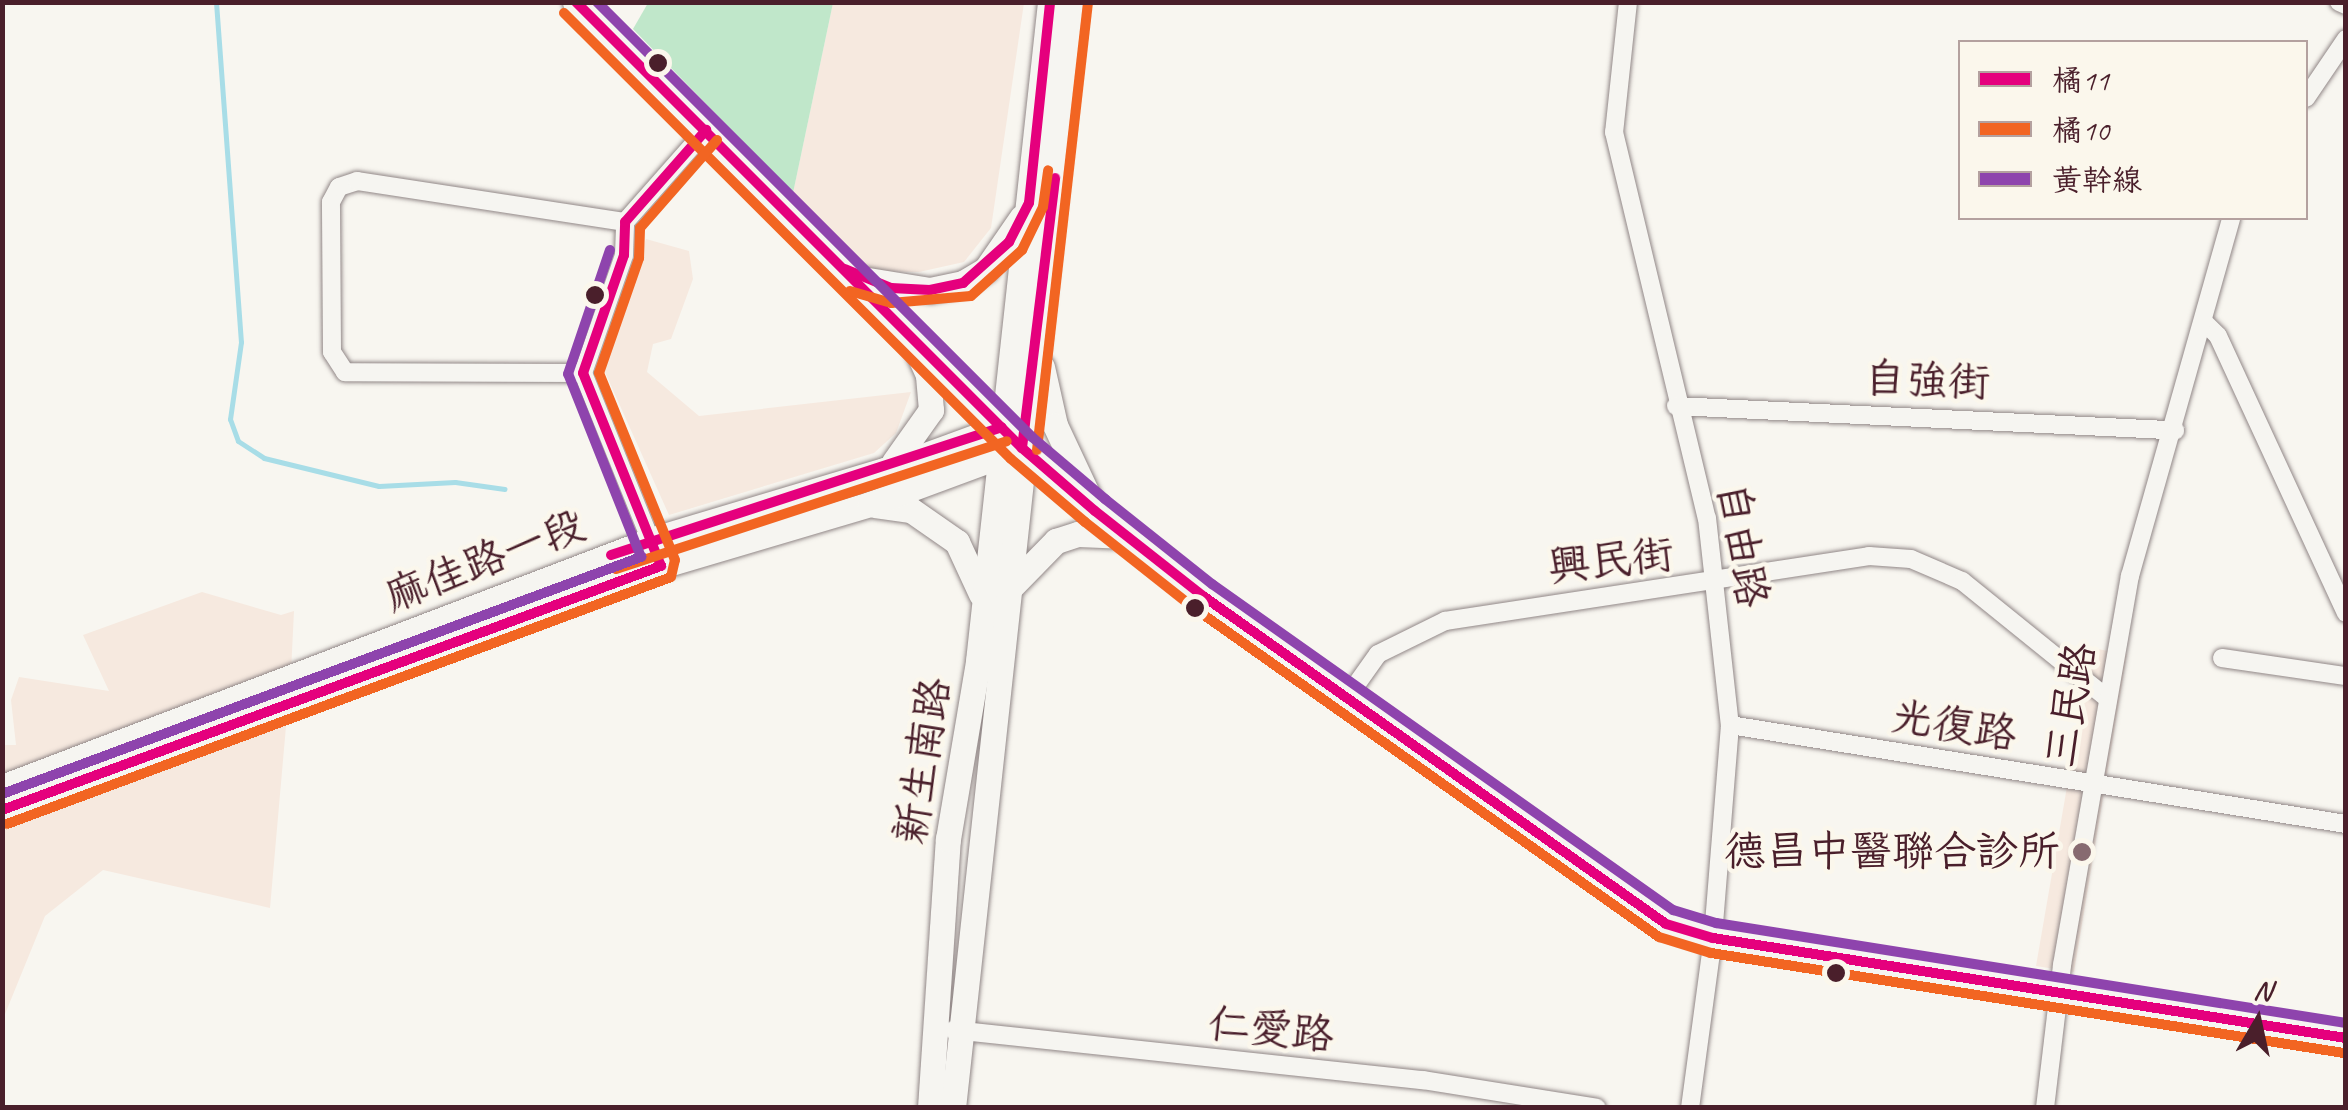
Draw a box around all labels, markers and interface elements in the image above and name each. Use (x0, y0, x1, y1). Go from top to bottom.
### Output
legend (1958, 40, 2308, 220)
unlabelled marker (648, 53, 668, 73)
text: 橘11 (2052, 61, 2109, 99)
text: 橘10 (2052, 111, 2109, 149)
text: 黃幹線 (2052, 161, 2142, 199)
unlabelled marker (585, 285, 605, 305)
street label: 自強街 (1863, 354, 1991, 408)
street label: 自由路 (1706, 479, 1778, 611)
street label: 麻佳路一段 (378, 500, 592, 622)
street label: 興民街 (1546, 529, 1676, 593)
unlabelled marker (1185, 598, 1205, 618)
street label: 三民路 (2035, 639, 2107, 771)
street label: 新生南路 (885, 674, 961, 848)
street label: 光復路 (1888, 691, 2020, 761)
place label: 德昌中醫聯合診所 (1724, 827, 2060, 877)
marker: 德昌中醫聯合診所 (2069, 839, 2095, 865)
unlabelled marker (1826, 963, 1846, 983)
north arrow (2208, 970, 2308, 1070)
text: N (2251, 971, 2274, 1009)
street label: 仁愛路 (1206, 998, 1336, 1062)

